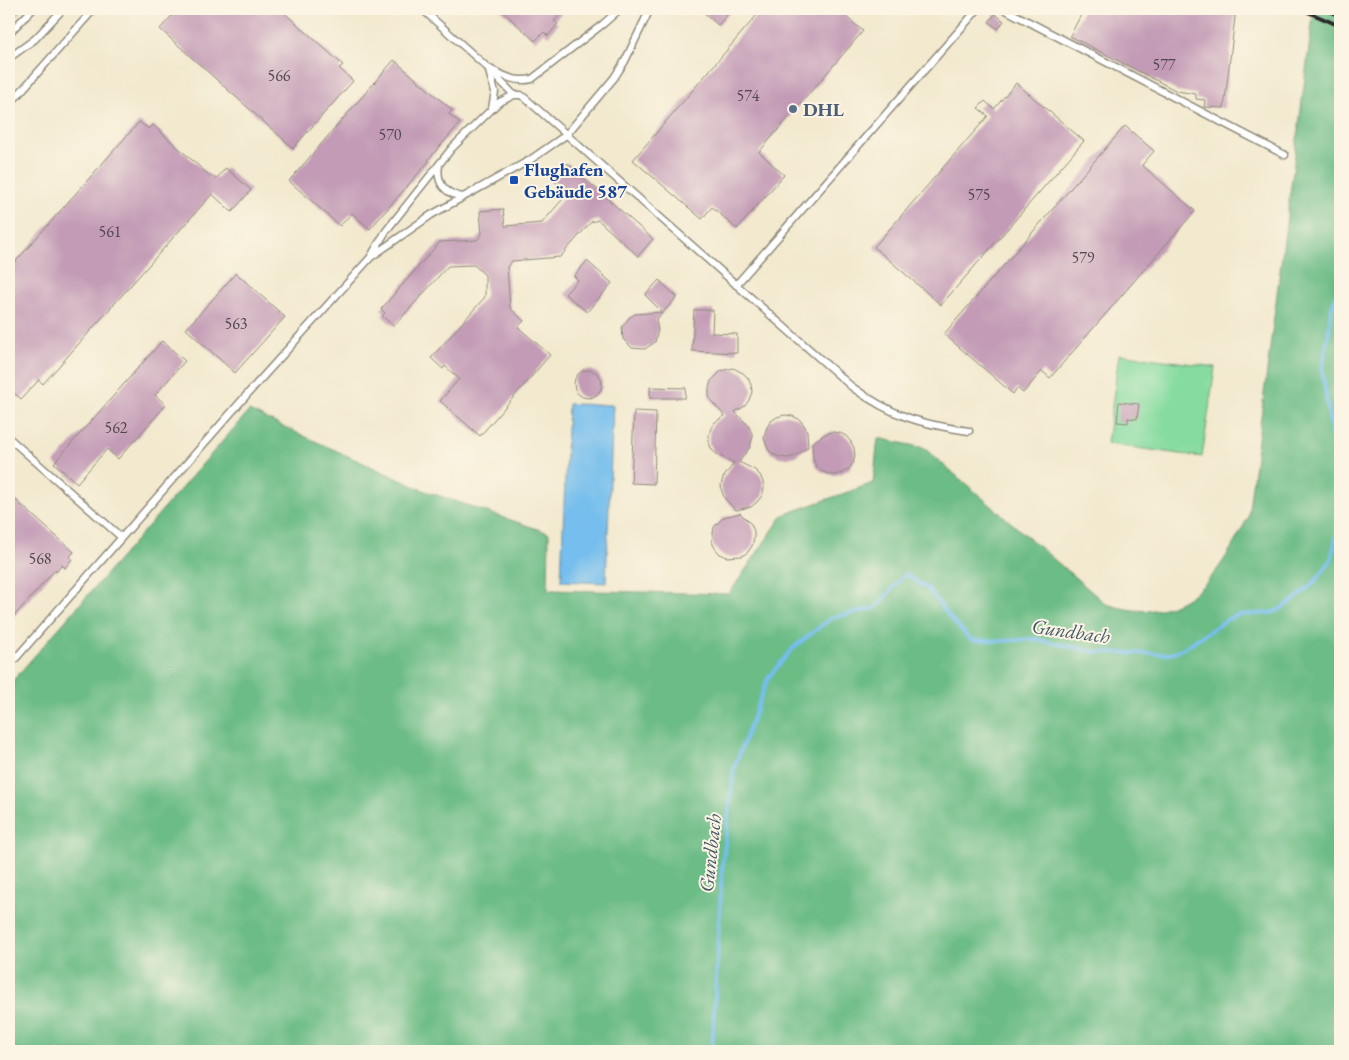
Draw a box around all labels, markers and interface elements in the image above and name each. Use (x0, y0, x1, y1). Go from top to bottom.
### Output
house number: 577 (1152, 54, 1176, 75)
house number: 566 (267, 65, 291, 86)
house number: 574 (736, 85, 760, 106)
place label: DHL (803, 97, 845, 122)
marker: DHL (787, 103, 799, 115)
house number: 570 (378, 124, 402, 145)
place label: Flughafen Gebäude 587 (524, 157, 628, 204)
marker: Flughafen Gebäude 587 (508, 174, 520, 186)
house number: 575 (967, 184, 991, 205)
house number: 561 (98, 221, 122, 242)
house number: 579 (1071, 247, 1095, 268)
house number: 563 (224, 313, 248, 334)
house number: 562 (104, 417, 128, 438)
house number: 568 (28, 548, 52, 569)
water label: Gundbach (1030, 613, 1112, 649)
water label: Gundbach (693, 812, 727, 893)

